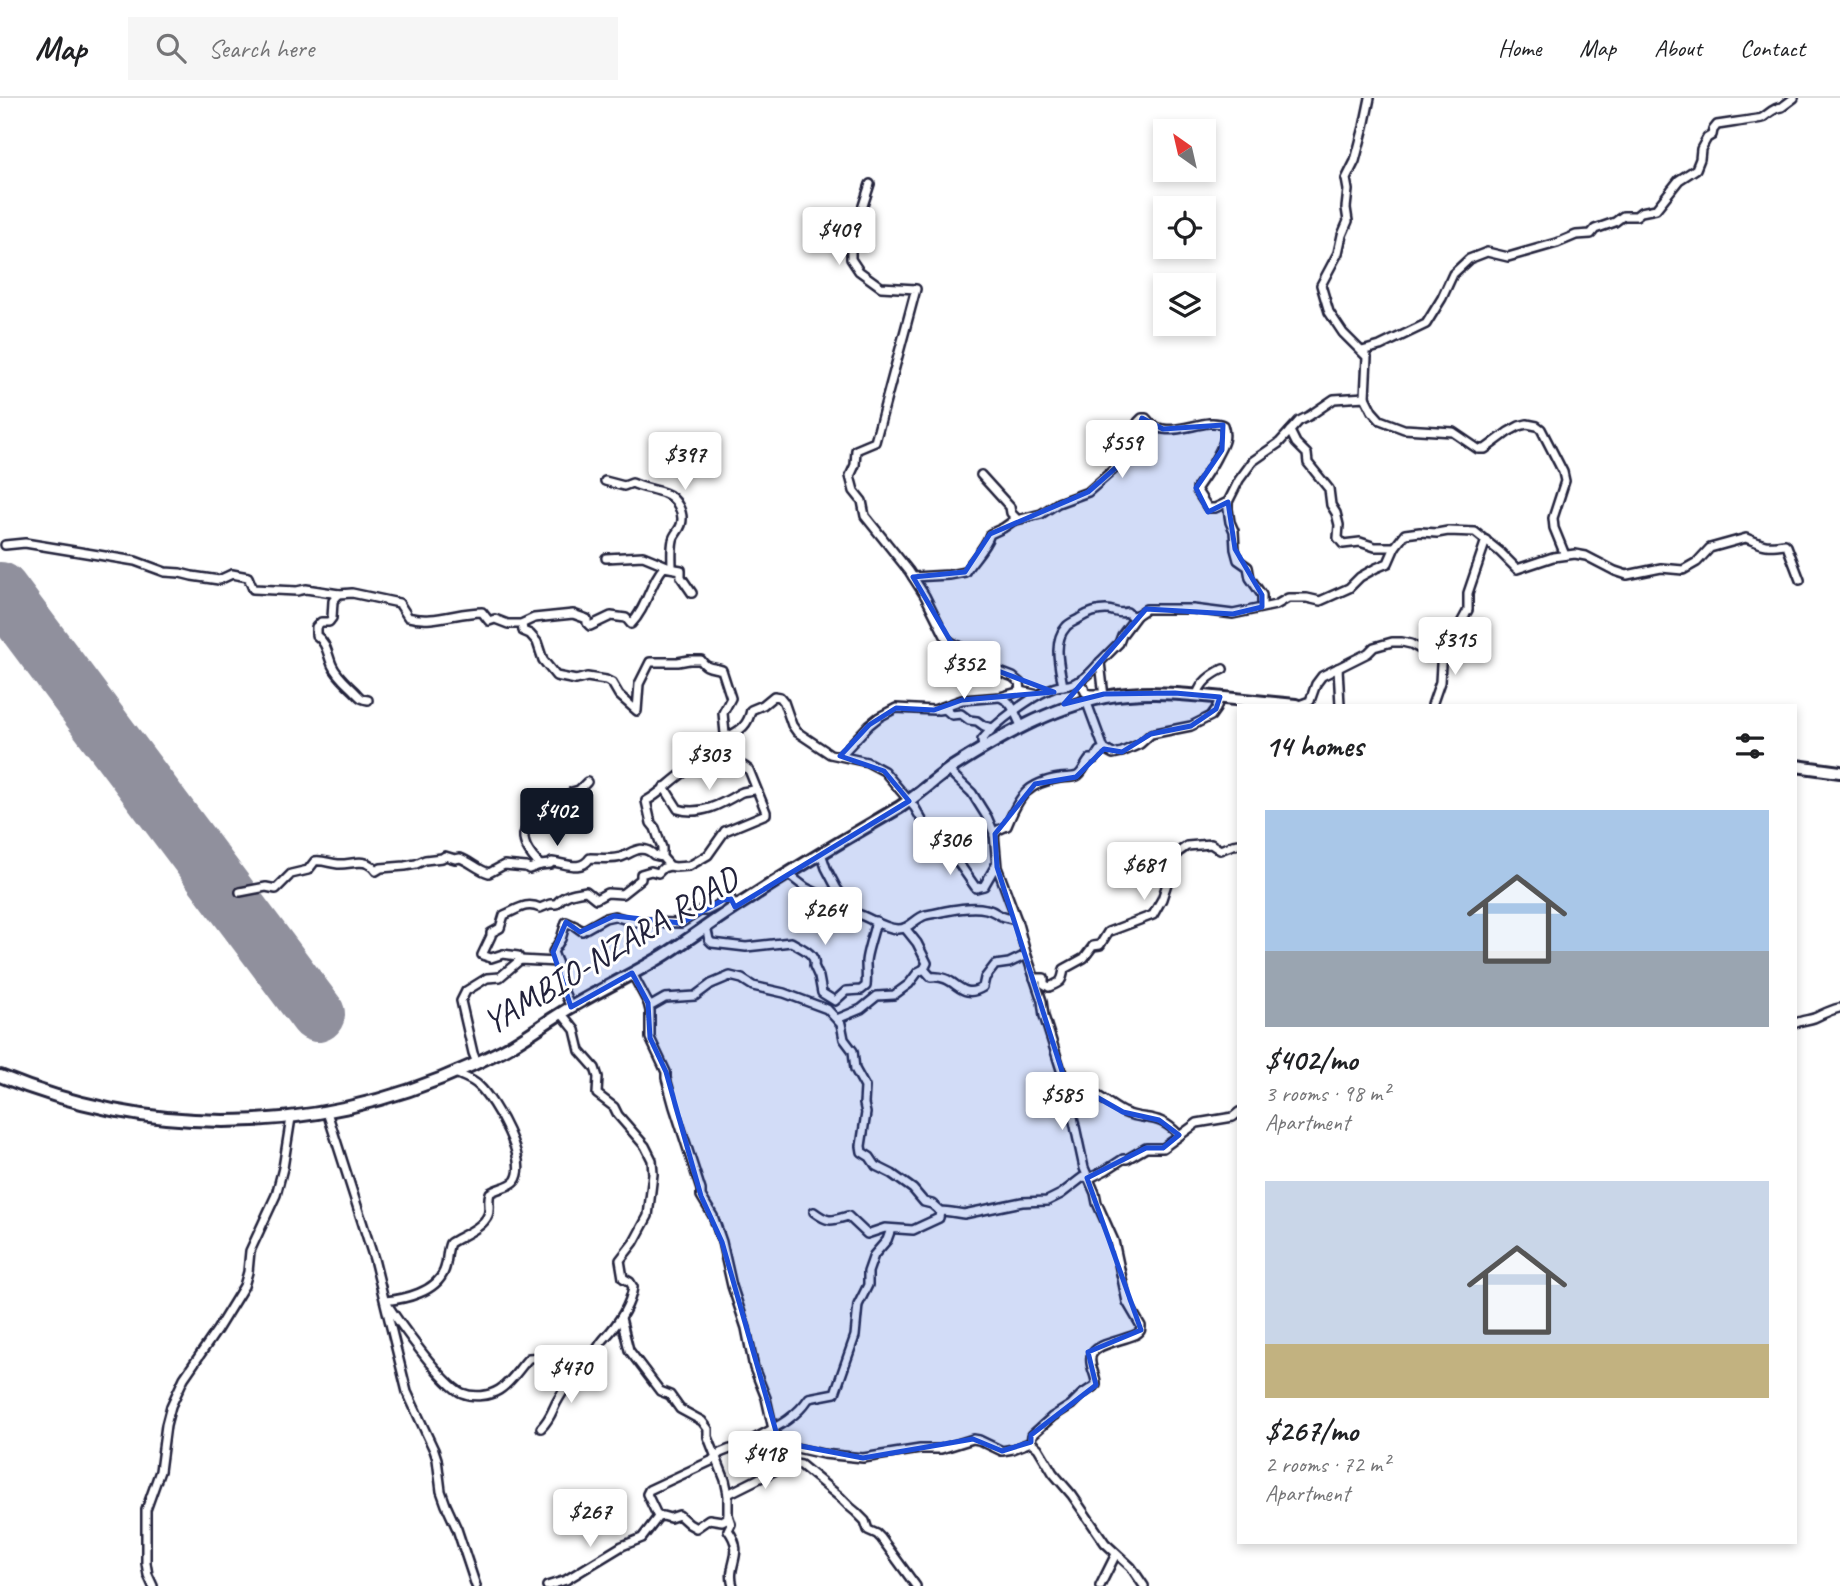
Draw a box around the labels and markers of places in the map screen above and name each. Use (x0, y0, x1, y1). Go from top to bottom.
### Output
pin: $409 (798, 208, 880, 267)
pin: $559 (1081, 420, 1163, 480)
pin: $397 (644, 432, 726, 492)
pin: $315 (1414, 618, 1496, 677)
pin: $352 (923, 642, 1005, 701)
pin: $303 (668, 732, 750, 792)
pin: $402 (516, 788, 598, 848)
pin: $306 (909, 818, 991, 877)
pin: $681 (1103, 842, 1185, 902)
pin: $264 (784, 888, 866, 947)
pin: $585 (1021, 1072, 1103, 1132)
pin: $470 (530, 1346, 612, 1405)
pin: $418 (724, 1432, 806, 1491)
pin: $267 (549, 1490, 631, 1549)

